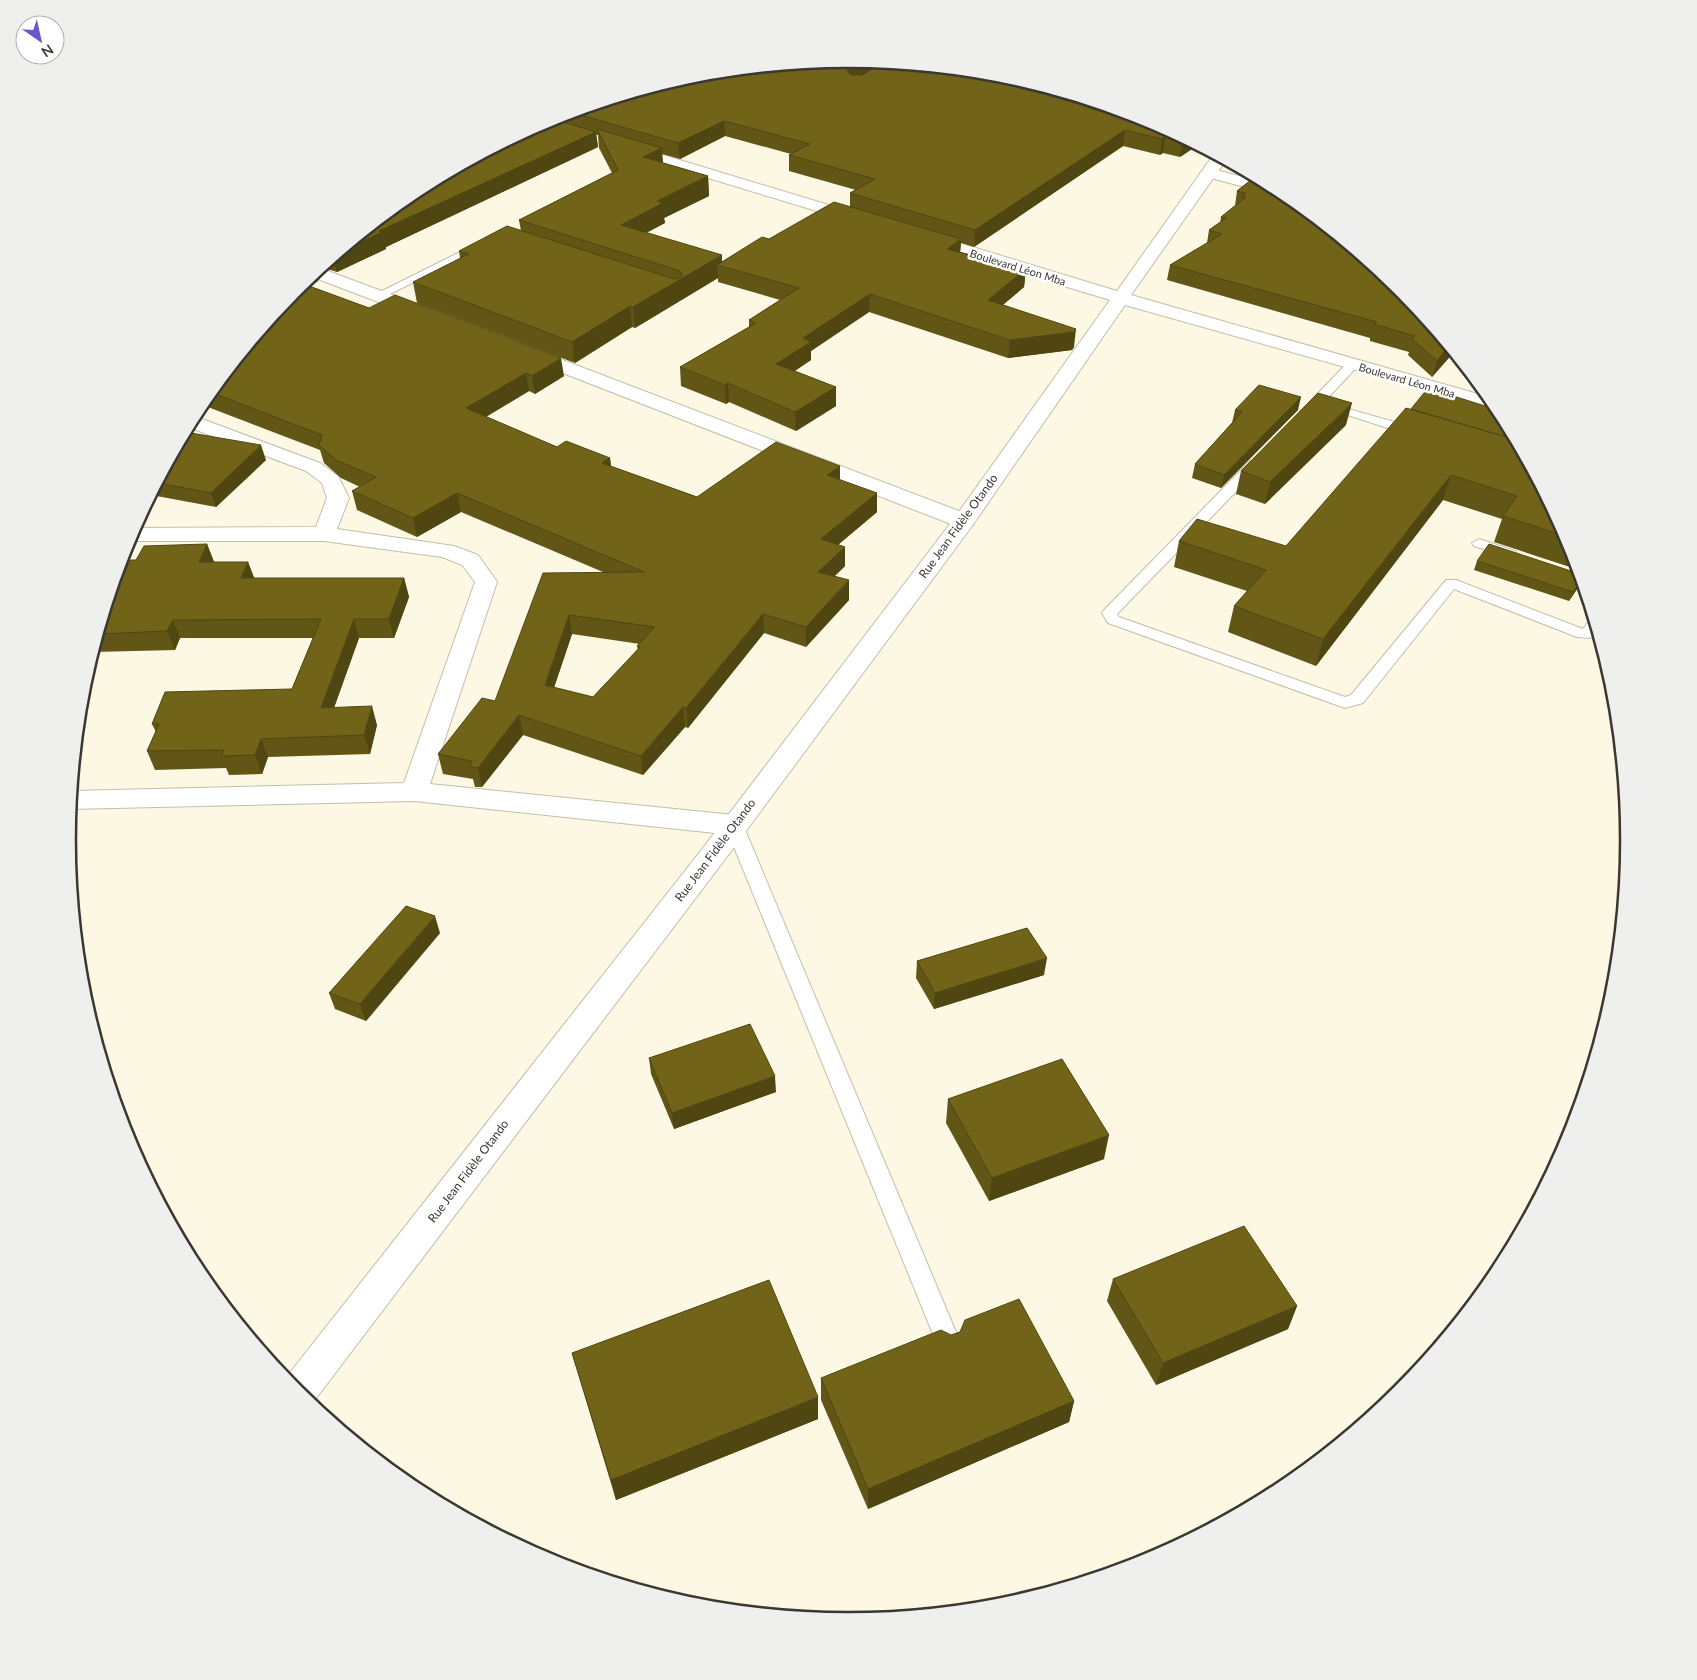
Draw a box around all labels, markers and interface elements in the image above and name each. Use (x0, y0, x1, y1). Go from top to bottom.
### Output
north arrow (15, 15, 65, 65)
text: N (38, 41, 57, 61)
street label: Boulevard Léon Mba (969, 246, 1067, 288)
street label: Boulevard Léon Mba (1357, 360, 1457, 400)
street label: Rue Jean Fidèle Otando (915, 471, 1001, 581)
street label: Rue Jean Fidèle Otando (671, 795, 759, 904)
street label: Rue Jean Fidèle Otando (424, 1116, 512, 1225)

